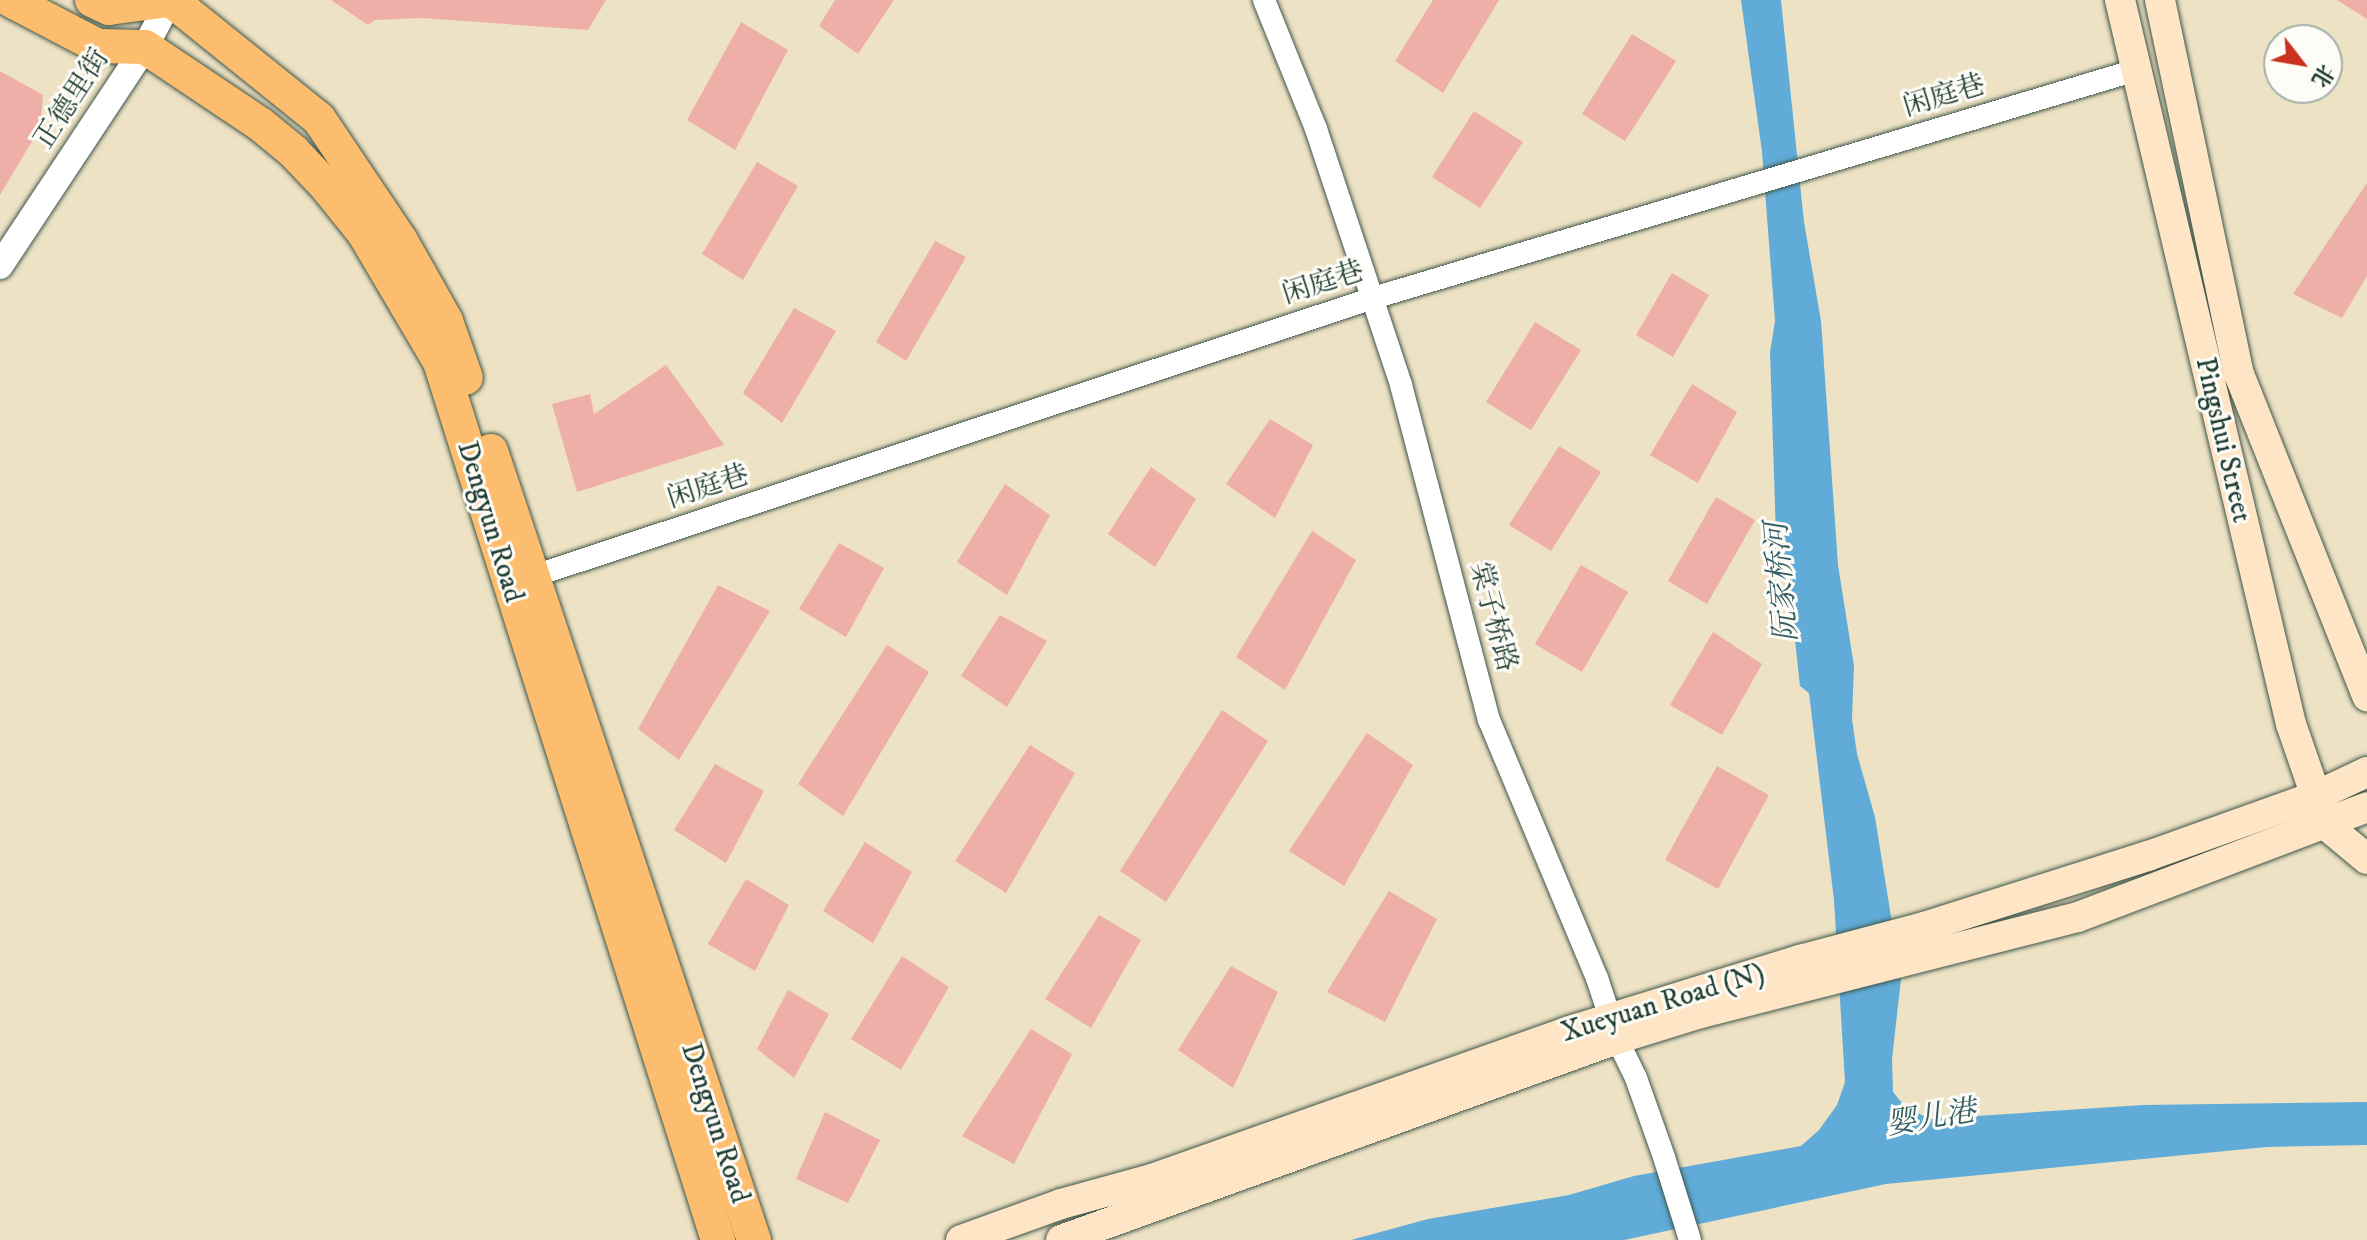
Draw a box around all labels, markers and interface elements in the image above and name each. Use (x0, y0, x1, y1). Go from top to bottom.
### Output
north arrow (2263, 24, 2343, 104)
street label: 正德里街 (27, 43, 117, 155)
text: 北 (2305, 59, 2340, 92)
street label: 闲庭巷 (1899, 68, 1989, 124)
street label: 闲庭巷 (1278, 254, 1368, 312)
street label: Pingshui Street (2188, 354, 2258, 526)
street label: Dengyun Road (450, 437, 530, 607)
street label: 闲庭巷 (663, 458, 753, 516)
water label: 阮家桥河 (1760, 521, 1806, 643)
street label: 棠子桥路 (1462, 559, 1524, 675)
street label: Xueyuan Road (N) (1557, 956, 1769, 1050)
street label: Dengyun Road (673, 1039, 757, 1207)
water label: 婴儿港 (1884, 1094, 1978, 1144)

